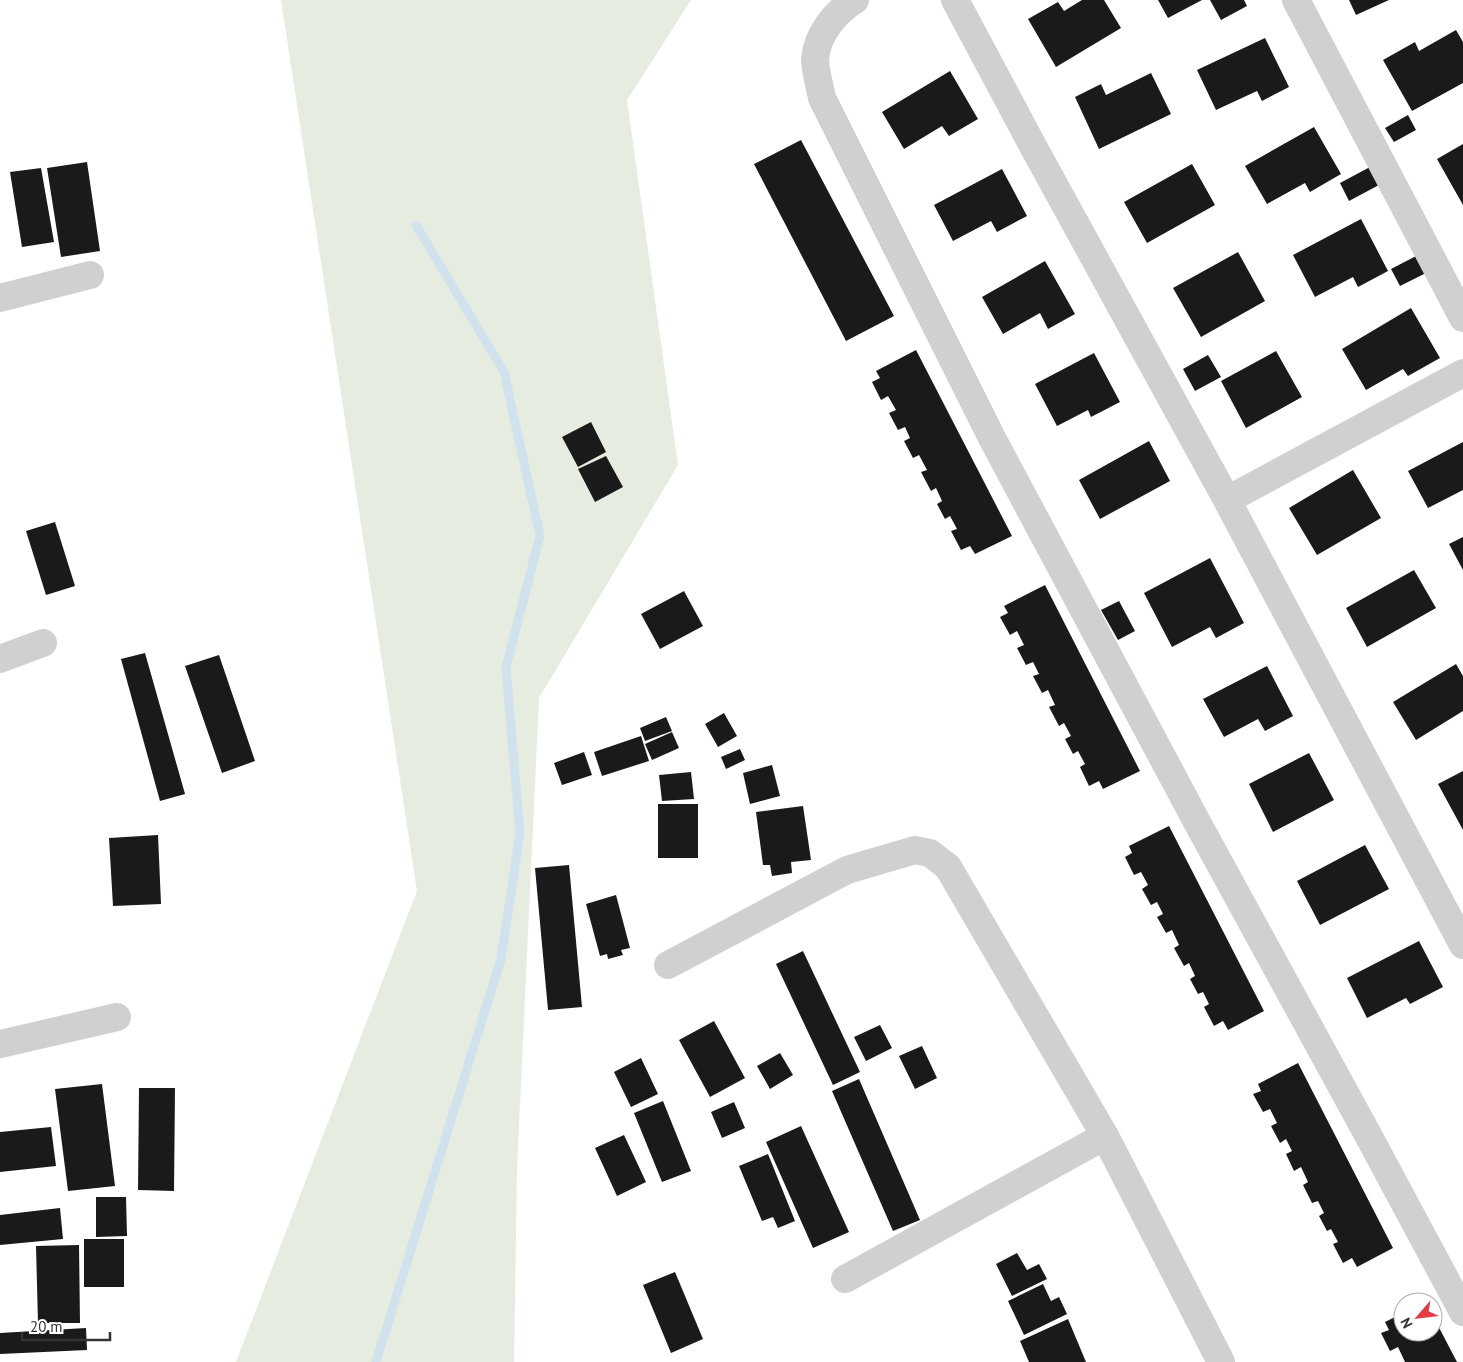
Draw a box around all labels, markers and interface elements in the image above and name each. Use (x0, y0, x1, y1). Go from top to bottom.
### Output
north arrow (1393, 1292, 1443, 1342)
scale bar (22, 1310, 110, 1342)
text: N (1396, 1315, 1417, 1331)
text: 20 m (30, 1317, 63, 1336)

